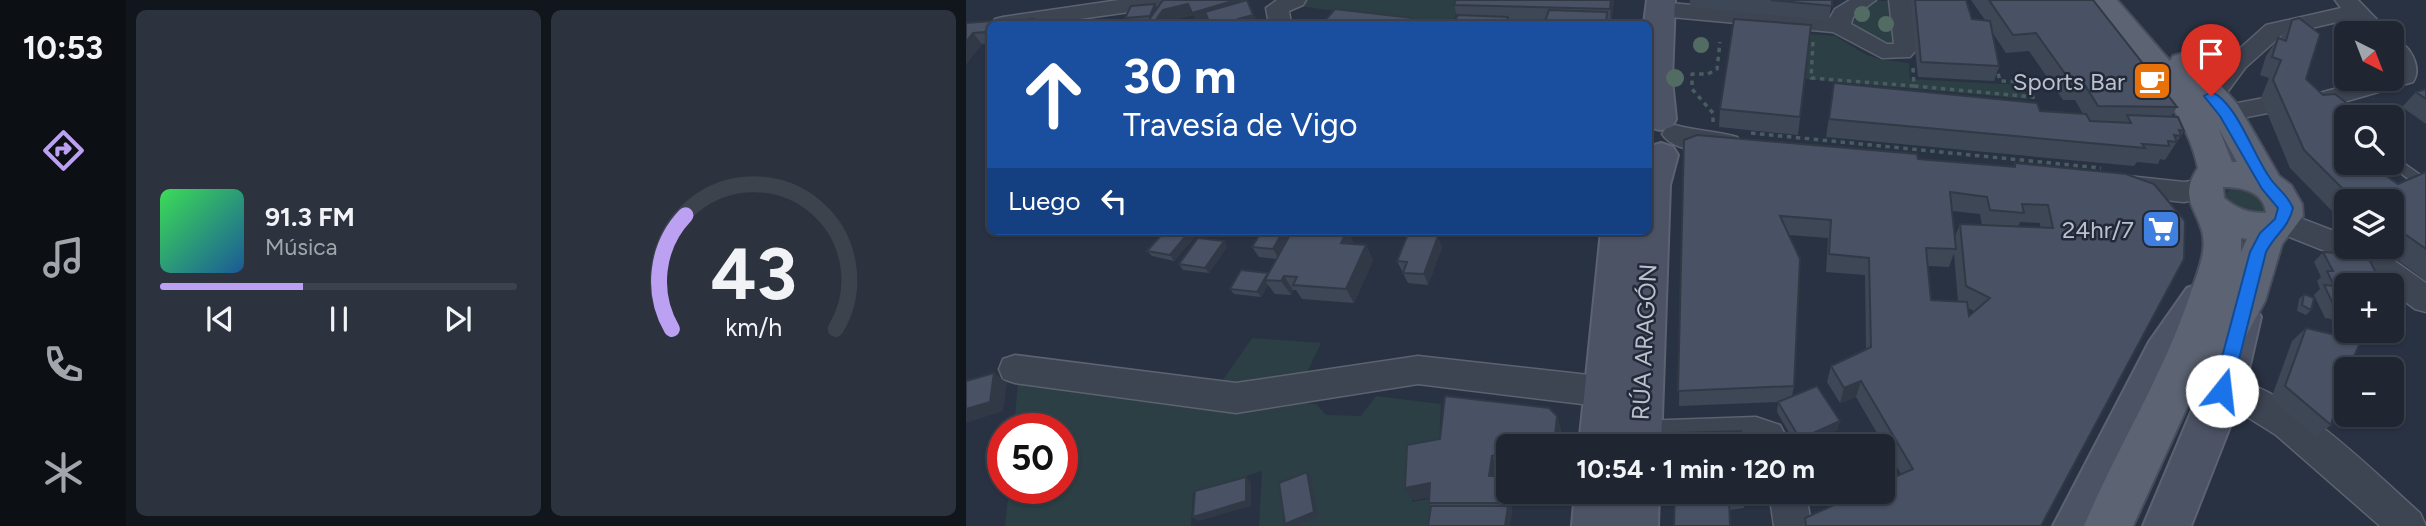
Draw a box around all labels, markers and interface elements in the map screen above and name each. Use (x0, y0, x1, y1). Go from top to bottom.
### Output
north arrow (2334, 21, 2404, 91)
map controls (2334, 21, 2404, 427)
pin (2181, 24, 2241, 96)
text: 10:53 (23, 29, 103, 67)
icon: arrive (2192, 35, 2230, 73)
text: 30 m (1123, 46, 1236, 105)
icon: ahead (1008, 49, 1099, 140)
cafe icon: Sports Bar (2131, 60, 2173, 102)
place label: Sports Bar (2013, 67, 2125, 96)
button: search (2334, 105, 2404, 175)
text: Travesía de Vigo (1123, 106, 1357, 144)
icon: directions (39, 126, 88, 175)
icon: left (1095, 182, 1133, 220)
text: Luego (1008, 185, 1081, 217)
button: layers (2334, 189, 2404, 259)
text: 91.3 FM (265, 201, 355, 233)
supermarket icon: 24hr/7 (2140, 208, 2182, 250)
place label: 24hr/7 (2062, 215, 2134, 244)
text: 43 (710, 230, 797, 317)
icon: music (39, 233, 88, 282)
text: Música (265, 233, 338, 261)
street label: RÚA ARAGÓN (1625, 263, 1663, 421)
button: + (2334, 273, 2404, 343)
icon: previous (201, 300, 239, 338)
icon: pause (320, 300, 358, 338)
icon: next (439, 300, 477, 338)
text: km/h (725, 312, 782, 342)
icon: phone (39, 340, 88, 389)
position arrow (2185, 354, 2259, 428)
button: − (2334, 357, 2404, 427)
speed limit sign: 50 (987, 413, 1078, 504)
icon: climate (39, 448, 88, 497)
text: 10:54 · 1 min · 120 m (1576, 453, 1815, 485)

